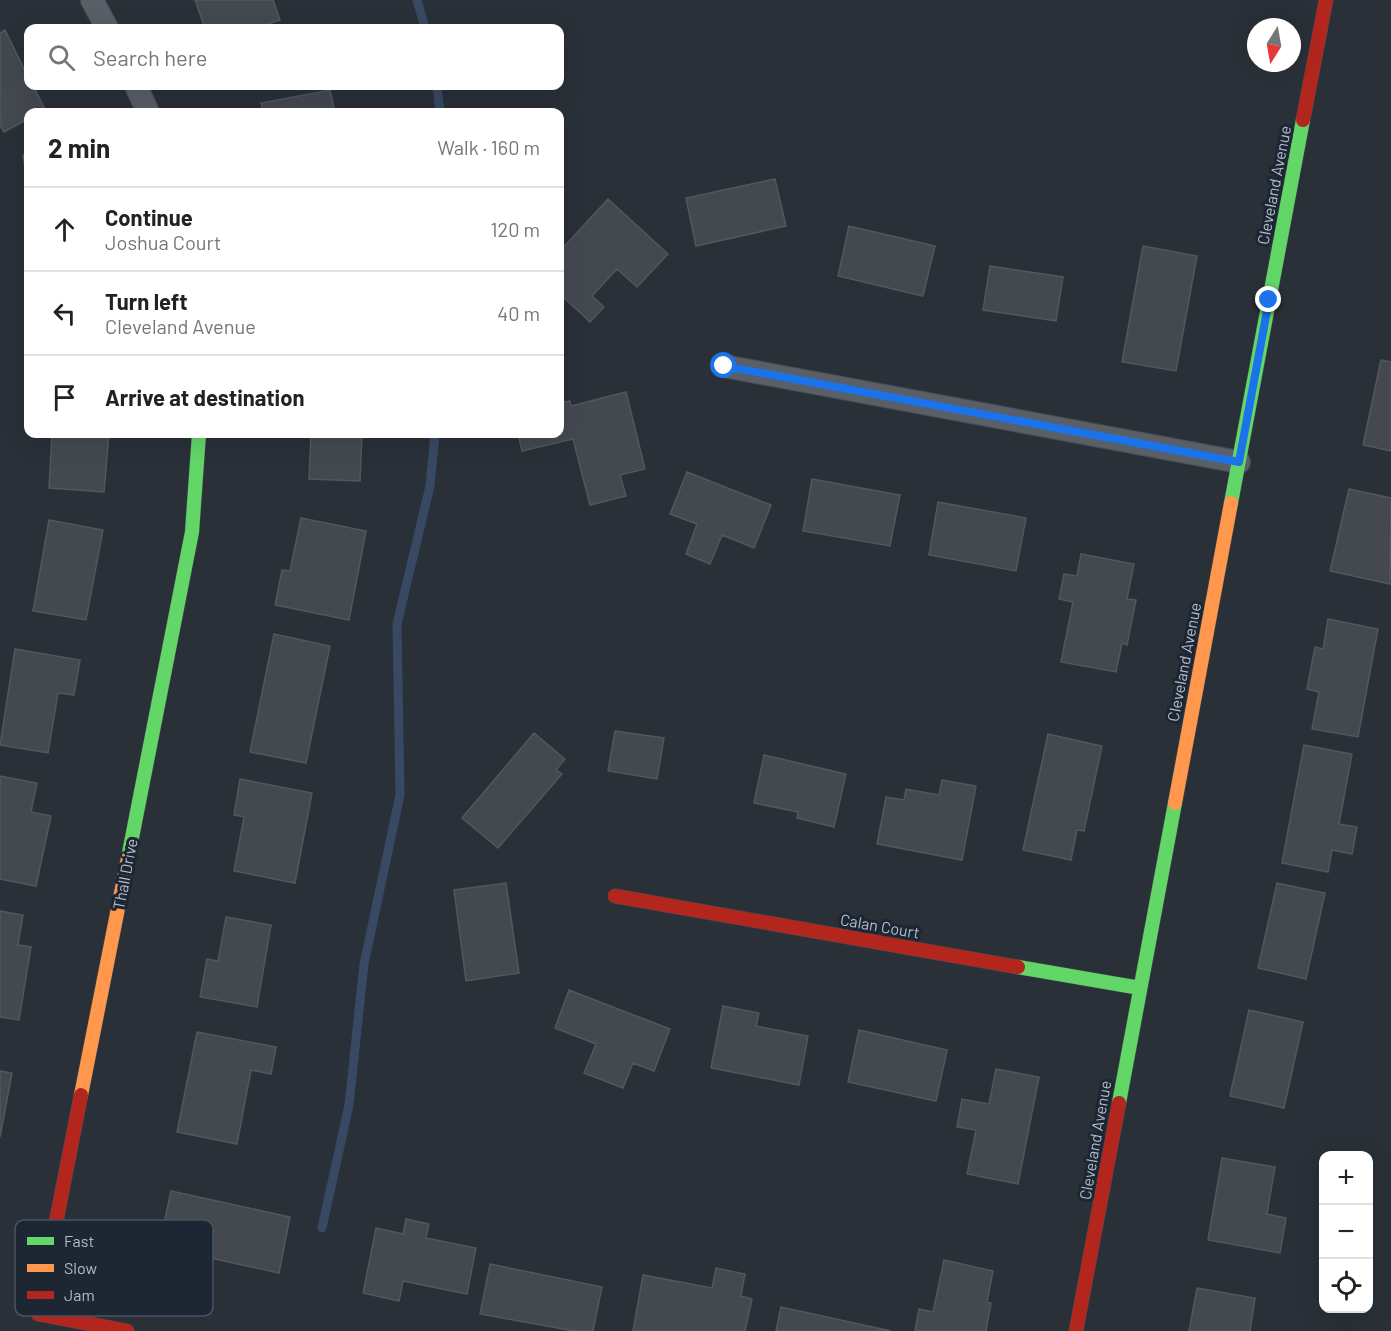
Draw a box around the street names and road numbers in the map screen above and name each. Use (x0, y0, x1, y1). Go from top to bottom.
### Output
street label: Cleveland Avenue (1253, 124, 1294, 246)
street label: Cleveland Avenue (1163, 601, 1204, 723)
street label: Thall Drive (108, 837, 141, 911)
street label: Calan Court (839, 909, 921, 942)
street label: Cleveland Avenue (1075, 1079, 1114, 1201)

